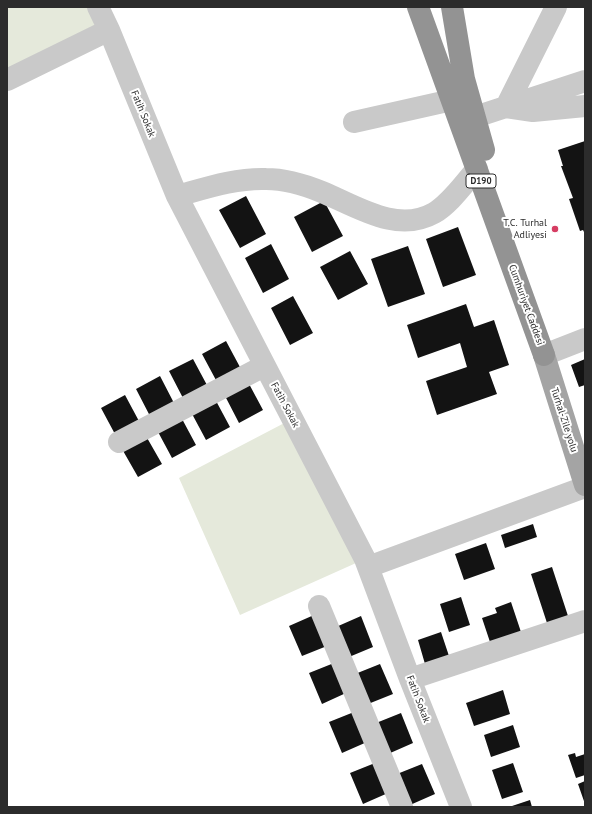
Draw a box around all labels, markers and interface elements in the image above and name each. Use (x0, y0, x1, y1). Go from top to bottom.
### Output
street label: Fatih Sokak (128, 89, 158, 139)
road number: D190 (466, 174, 496, 188)
place label: T.C. Turhal Adliyesi (503, 217, 547, 240)
marker: T.C. Turhal Adliyesi (550, 224, 560, 234)
street label: Cumhuriyet Caddesi (506, 263, 546, 347)
street label: Fatih Sokak (268, 380, 302, 430)
street label: Turhal-Zile yolu (548, 386, 580, 454)
street label: Fatih Sokak (404, 674, 432, 724)

